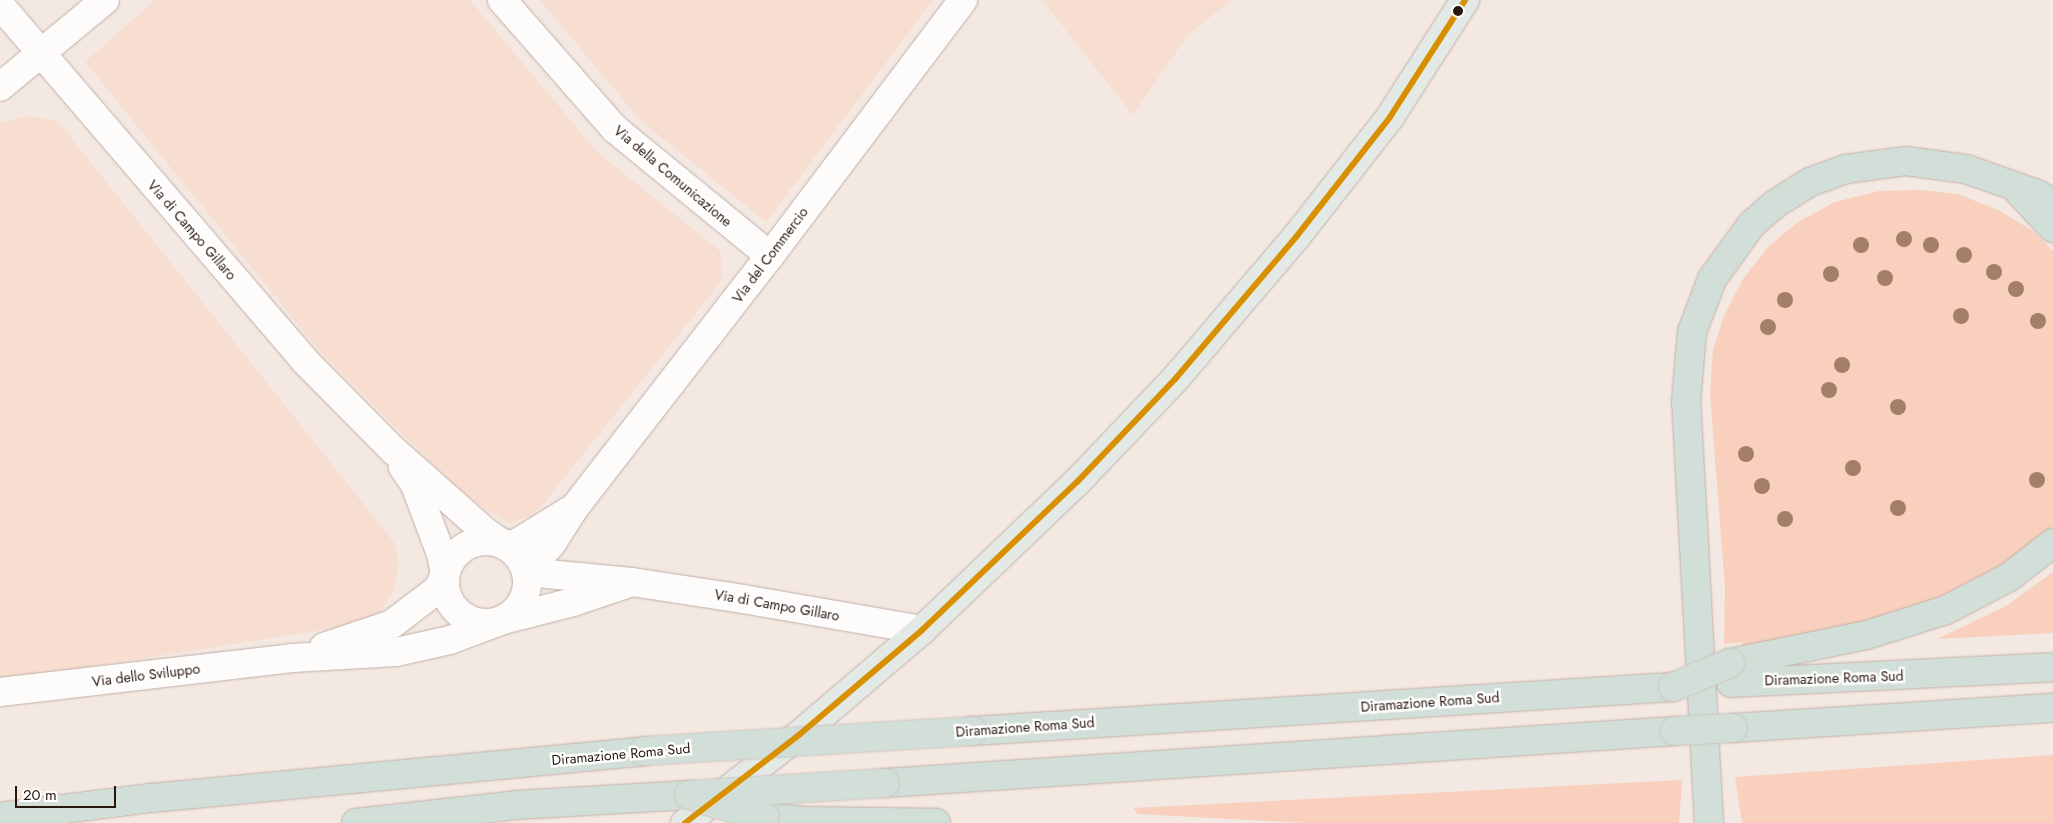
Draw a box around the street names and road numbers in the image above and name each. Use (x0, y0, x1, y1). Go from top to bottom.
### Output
street label: Via della Comunicazione (611, 122, 735, 230)
street label: Via di Campo Gillaro (144, 177, 240, 283)
street label: Via del Commercio (729, 204, 811, 306)
street label: Via di Campo Gillaro (713, 586, 841, 624)
street label: Via dello Sviluppo (91, 660, 201, 690)
street label: Diramazione Roma Sud (1764, 667, 1904, 689)
street label: Diramazione Roma Sud (1360, 689, 1500, 715)
street label: Diramazione Roma Sud (955, 714, 1095, 740)
street label: Diramazione Roma Sud (551, 740, 691, 768)

